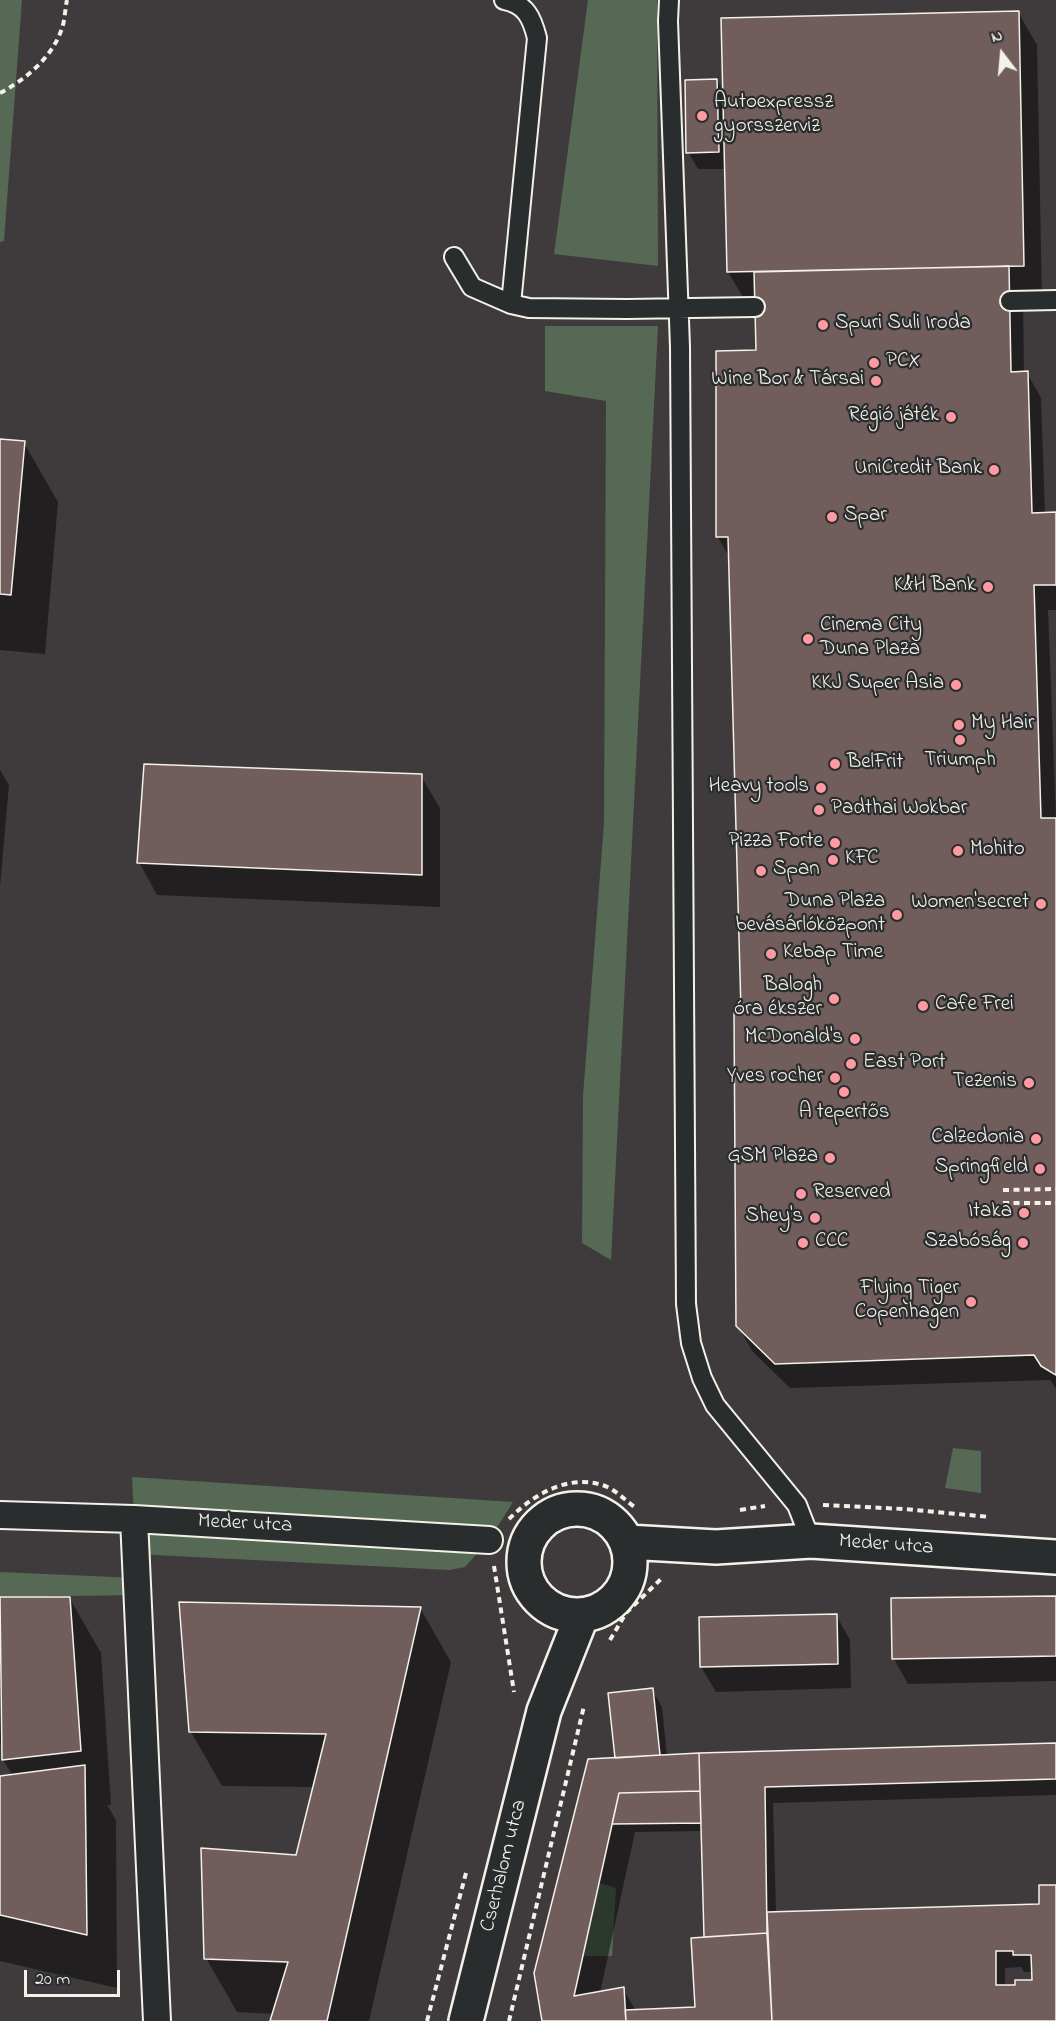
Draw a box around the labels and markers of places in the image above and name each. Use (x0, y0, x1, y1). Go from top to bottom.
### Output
place label: Autoexpressz gyorsszerviz (714, 91, 833, 141)
marker: Autoexpressz gyorsszerviz (695, 109, 709, 123)
place label: Spuri Suli Iroda (835, 312, 971, 338)
marker: Spuri Suli Iroda (816, 318, 830, 332)
place label: PCX (886, 350, 921, 376)
marker: PCX (867, 356, 881, 370)
place label: Wine Bor & Társai (711, 368, 864, 394)
marker: Wine Bor & Társai (869, 374, 883, 388)
place label: Régió játék (848, 404, 939, 430)
marker: Régió játék (944, 410, 958, 424)
place label: UniCredit Bank (854, 457, 982, 483)
marker: UniCredit Bank (987, 463, 1001, 477)
place label: Spar (844, 504, 887, 530)
marker: Spar (825, 510, 839, 524)
place label: K&H Bank (894, 574, 976, 600)
marker: K&H Bank (981, 580, 995, 594)
place label: Cinema City Duna Plaza (820, 614, 922, 664)
marker: Cinema City Duna Plaza (801, 632, 815, 646)
place label: KKJ Super Asia (811, 672, 944, 698)
marker: KKJ Super Asia (949, 678, 963, 692)
place label: My Hair (971, 712, 1035, 738)
marker: My Hair (952, 718, 966, 732)
marker: Triumph (953, 733, 967, 747)
place label: Triumph (924, 749, 996, 775)
place label: BelFrit (847, 751, 903, 777)
marker: BelFrit (828, 757, 842, 771)
place label: Heavy tools (709, 775, 809, 801)
marker: Heavy tools (814, 781, 828, 795)
place label: Padthai Wokbar (831, 797, 967, 823)
marker: Padthai Wokbar (812, 803, 826, 817)
place label: Pizza Forte (729, 830, 823, 856)
marker: Pizza Forte (828, 836, 842, 850)
place label: Mohito (970, 838, 1025, 864)
marker: Mohito (951, 844, 965, 858)
place label: KFC (845, 847, 879, 873)
marker: KFC (826, 853, 840, 867)
place label: Span (773, 858, 820, 884)
marker: Span (754, 864, 768, 878)
place label: Duna Plaza bevásárlóközpont (735, 890, 885, 940)
place label: Women'secret (911, 891, 1029, 917)
marker: Women'secret (1034, 897, 1048, 911)
marker: Duna Plaza bevásárlóközpont (890, 908, 904, 922)
place label: Kebap Time (783, 941, 883, 967)
marker: Kebap Time (764, 947, 778, 961)
place label: Balogh óra ékszer (734, 974, 822, 1024)
marker: Balogh óra ékszer (827, 992, 841, 1006)
place label: Cafe Frei (935, 993, 1014, 1019)
marker: Cafe Frei (916, 999, 930, 1013)
place label: McDonald's (745, 1026, 843, 1052)
marker: McDonald's (848, 1032, 862, 1046)
place label: East Port (863, 1051, 945, 1077)
marker: East Port (844, 1057, 858, 1071)
place label: Yves rocher (727, 1065, 823, 1091)
place label: Tezenis (953, 1070, 1017, 1096)
marker: Yves rocher (828, 1071, 842, 1085)
marker: Tezenis (1022, 1076, 1036, 1090)
marker: A tepertős (837, 1085, 851, 1099)
place label: A tepertős (799, 1101, 889, 1127)
place label: Calzedonia (931, 1126, 1024, 1152)
marker: Calzedonia (1029, 1132, 1043, 1146)
place label: GSM Plaza (727, 1145, 818, 1171)
marker: GSM Plaza (823, 1151, 837, 1165)
place label: Springfield (935, 1156, 1028, 1182)
marker: Springfield (1033, 1162, 1047, 1176)
place label: Reserved (813, 1181, 891, 1207)
marker: Reserved (794, 1187, 808, 1201)
place label: Itaka (968, 1200, 1012, 1226)
place label: Shey's (746, 1205, 803, 1231)
marker: Itaka (1017, 1206, 1031, 1220)
marker: Shey's (808, 1211, 822, 1225)
place label: CCC (815, 1230, 848, 1256)
place label: Szabóság (925, 1230, 1011, 1256)
marker: CCC (796, 1236, 810, 1250)
marker: Szabóság (1016, 1236, 1030, 1250)
place label: Flying Tiger Copenhagen (855, 1277, 959, 1327)
marker: Flying Tiger Copenhagen (964, 1295, 978, 1309)

